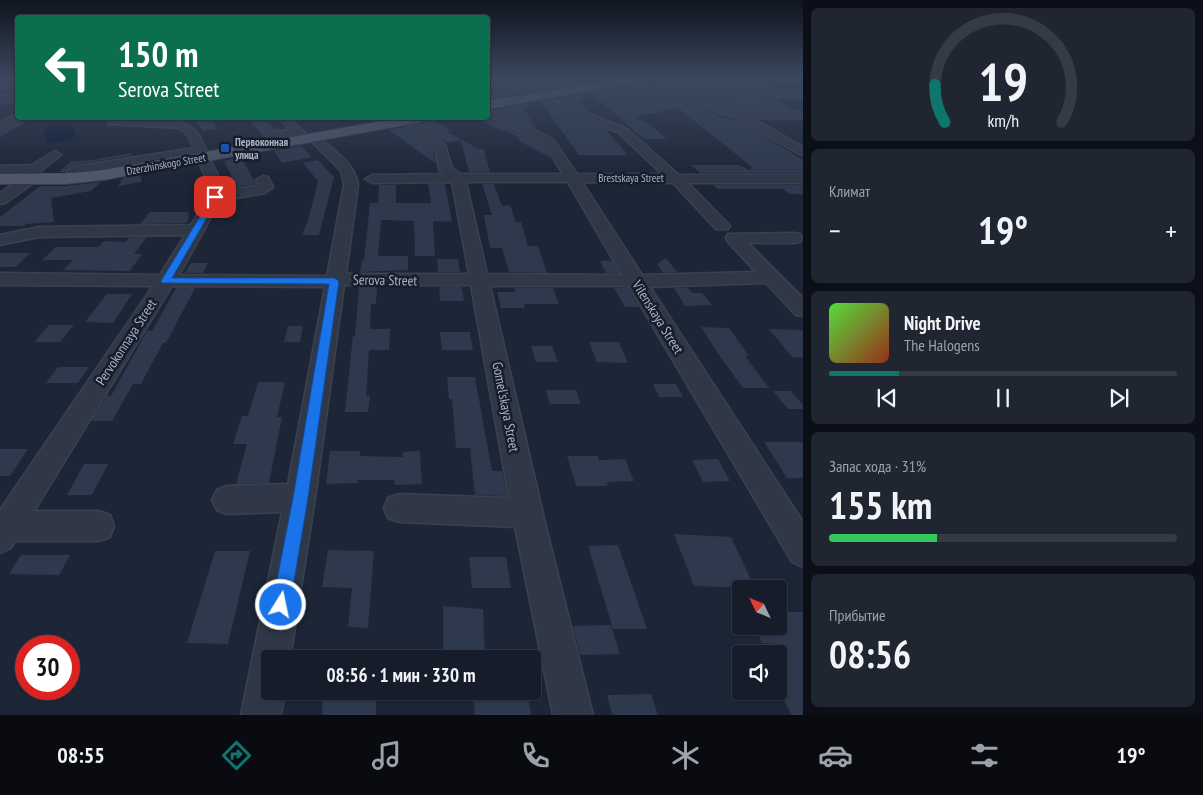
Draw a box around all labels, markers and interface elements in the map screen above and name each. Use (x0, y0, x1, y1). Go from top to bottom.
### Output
text: 150 m (118, 31, 199, 77)
icon: left (35, 35, 100, 100)
text: 19 (978, 48, 1028, 115)
text: Serova Street (118, 75, 219, 103)
text: km/h (987, 109, 1019, 132)
place label: Первоконная улица (234, 135, 288, 162)
marker: Первоконная улица (219, 142, 231, 154)
street label: Dzerzhinskogo Street (125, 150, 207, 178)
street label: Brestskaya Street (598, 171, 664, 185)
pin (194, 176, 236, 218)
text: Климат (829, 181, 870, 201)
icon: arrive (201, 183, 229, 211)
text: 19° (978, 205, 1028, 254)
text: − (829, 212, 841, 249)
text: + (1165, 212, 1177, 249)
street label: Serova Street (353, 270, 418, 290)
street label: Vilenskaya Street (628, 276, 688, 357)
street label: Pervokonnaya Street (91, 295, 161, 388)
text: Night Drive (904, 311, 981, 335)
text: The Halogens (904, 335, 980, 355)
street label: Gomel'skaya Street (488, 360, 524, 454)
icon: previous (873, 384, 901, 412)
icon: pause (989, 384, 1017, 412)
icon: next (1105, 384, 1133, 412)
text: Запас хода · 31% (829, 456, 926, 476)
text: 155 km (829, 480, 932, 529)
position arrow (254, 578, 306, 630)
north arrow (732, 580, 788, 635)
map controls (732, 580, 787, 700)
text: Прибытие (829, 605, 886, 625)
text: 08:56 (829, 629, 911, 678)
speed limit sign: 30 (15, 635, 80, 700)
button: sound (732, 645, 787, 700)
text: 08:56 · 1 мин · 330 m (327, 663, 475, 687)
icon: directions (219, 738, 254, 773)
icon: music (369, 738, 404, 773)
icon: phone (518, 738, 553, 773)
icon: climate (668, 738, 703, 773)
icon: car (818, 738, 853, 773)
icon: filters (967, 738, 1002, 773)
text: 08:55 (57, 741, 105, 769)
text: 19° (1117, 741, 1146, 769)

